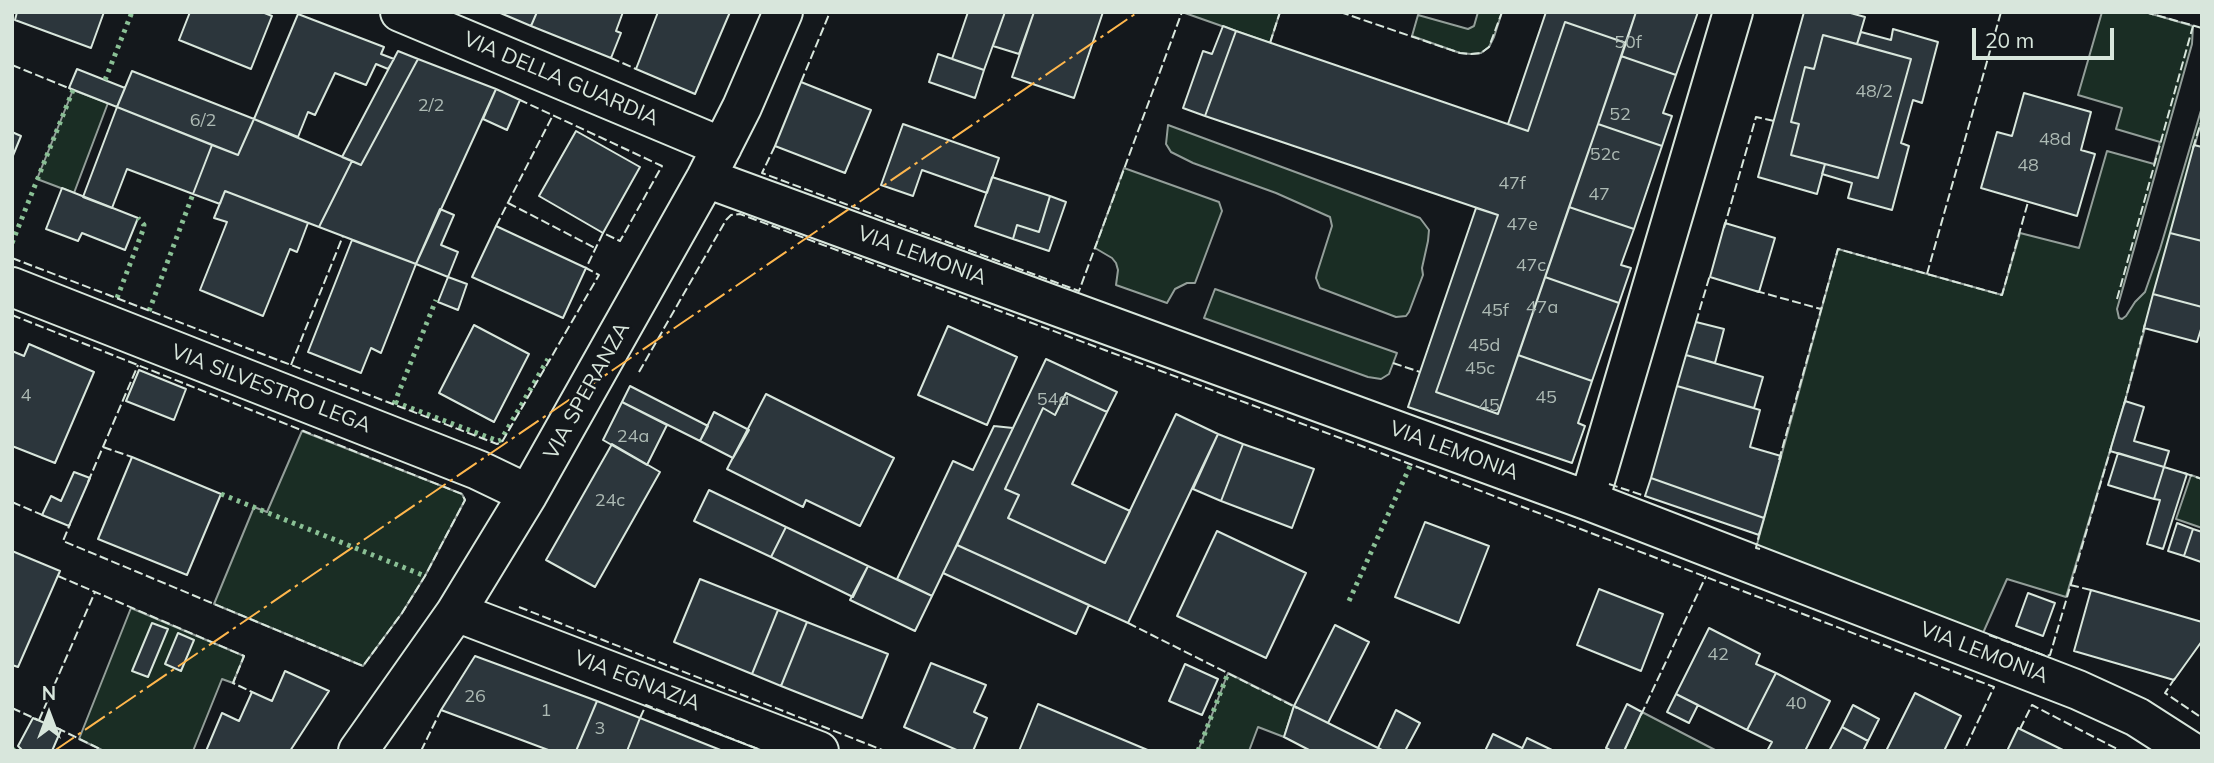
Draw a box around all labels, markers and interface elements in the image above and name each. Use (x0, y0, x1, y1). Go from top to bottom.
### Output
scale bar (1976, 14, 2118, 58)
street label: VIA DELLA GUARDIA (460, 26, 662, 132)
text: 20 m (1985, 27, 2034, 53)
house number: 50f (1614, 32, 1642, 54)
house number: 48/2 (1855, 81, 1893, 103)
house number: 2/2 (418, 95, 444, 117)
house number: 52 (1609, 104, 1631, 126)
house number: 6/2 (190, 110, 216, 132)
house number: 48d (2039, 129, 2071, 151)
house number: 52c (1590, 144, 1620, 166)
house number: 48 (2017, 155, 2039, 177)
house number: 47f (1498, 173, 1526, 195)
house number: 47 (1588, 184, 1610, 206)
house number: 47e (1506, 214, 1538, 236)
street label: VIA LEMONIA (854, 221, 990, 291)
house number: 47c (1516, 255, 1546, 277)
house number: 47a (1526, 297, 1558, 319)
house number: 45f (1481, 300, 1509, 322)
street label: VIA SPERANZA (539, 318, 635, 464)
house number: 45d (1468, 335, 1500, 357)
street label: VIA SILVESTRO LEGA (168, 339, 374, 439)
house number: 45c (1465, 358, 1495, 380)
house number: 4 (21, 385, 31, 407)
house number: 45 (1535, 387, 1557, 409)
house number: 54a (1037, 389, 1069, 411)
house number: 45 (1478, 395, 1500, 417)
street label: VIA LEMONIA (1386, 416, 1522, 486)
house number: 24a (617, 426, 649, 448)
house number: 24c (595, 490, 625, 512)
street label: VIA LEMONIA (1916, 617, 2052, 689)
house number: 42 (1707, 644, 1729, 666)
street label: VIA EGNAZIA (570, 645, 704, 717)
north arrow (14, 679, 84, 749)
text: N (42, 681, 56, 705)
house number: 26 (464, 686, 486, 708)
house number: 40 (1785, 693, 1807, 715)
house number: 1 (541, 700, 551, 722)
house number: 3 (595, 718, 605, 740)

